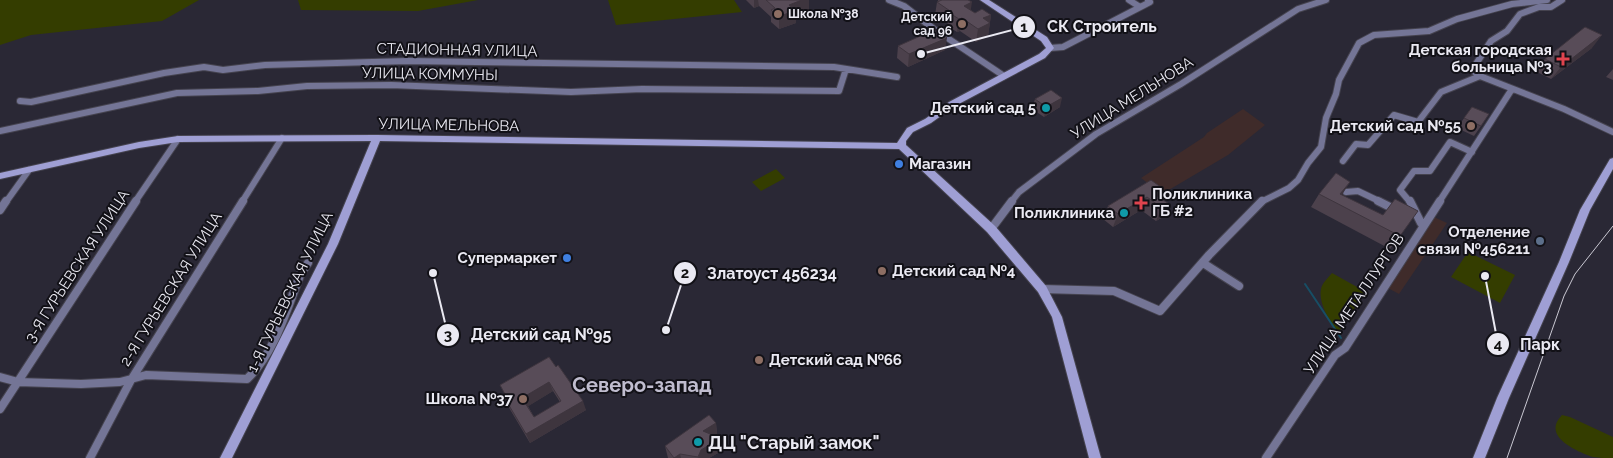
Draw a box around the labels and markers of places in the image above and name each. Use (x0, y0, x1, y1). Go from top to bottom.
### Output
place label: Школа №38 (788, 7, 858, 21)
marker: Школа №38 (772, 8, 784, 20)
place label: Детский сад 96 (901, 10, 952, 38)
callout: СК Строитель (1012, 11, 1167, 42)
marker: Детский сад 96 (956, 18, 968, 30)
place label: Детская городская больница №3 (1409, 41, 1552, 76)
marker: Детская городская больница №3 (1556, 52, 1570, 66)
place label: Детский сад 5 (930, 99, 1036, 117)
marker: Детский сад 5 (1040, 102, 1052, 114)
place label: Детский сад №55 (1330, 117, 1461, 135)
marker: Детский сад №55 (1465, 120, 1477, 132)
place label: Магазин (909, 155, 971, 173)
marker: Магазин (893, 158, 905, 170)
place label: Поликлиника ГБ #2 (1152, 185, 1253, 220)
marker: Поликлиника ГБ #2 (1134, 196, 1148, 210)
place label: Поликлиника (1014, 204, 1114, 222)
marker: Поликлиника (1118, 207, 1130, 219)
place label: Отделение связи №456211 (1418, 223, 1531, 258)
marker: Отделение связи №456211 (1534, 235, 1546, 247)
place label: Супермаркет (457, 249, 558, 267)
marker: Супермаркет (561, 252, 573, 264)
callout: Златоуст 456234 (672, 258, 847, 289)
place label: Детский сад №4 (892, 262, 1016, 280)
marker: Детский сад №4 (876, 265, 888, 277)
callout: Детский сад №95 (436, 319, 622, 350)
callout: Парк (1485, 329, 1570, 360)
place label: Детский сад №66 (769, 351, 902, 369)
marker: Детский сад №66 (753, 354, 765, 366)
place label: Школа №37 (426, 390, 514, 408)
marker: Школа №37 (517, 393, 529, 405)
place label: ДЦ "Старый замок" (708, 432, 880, 453)
marker: ДЦ "Старый замок" (692, 436, 704, 448)

